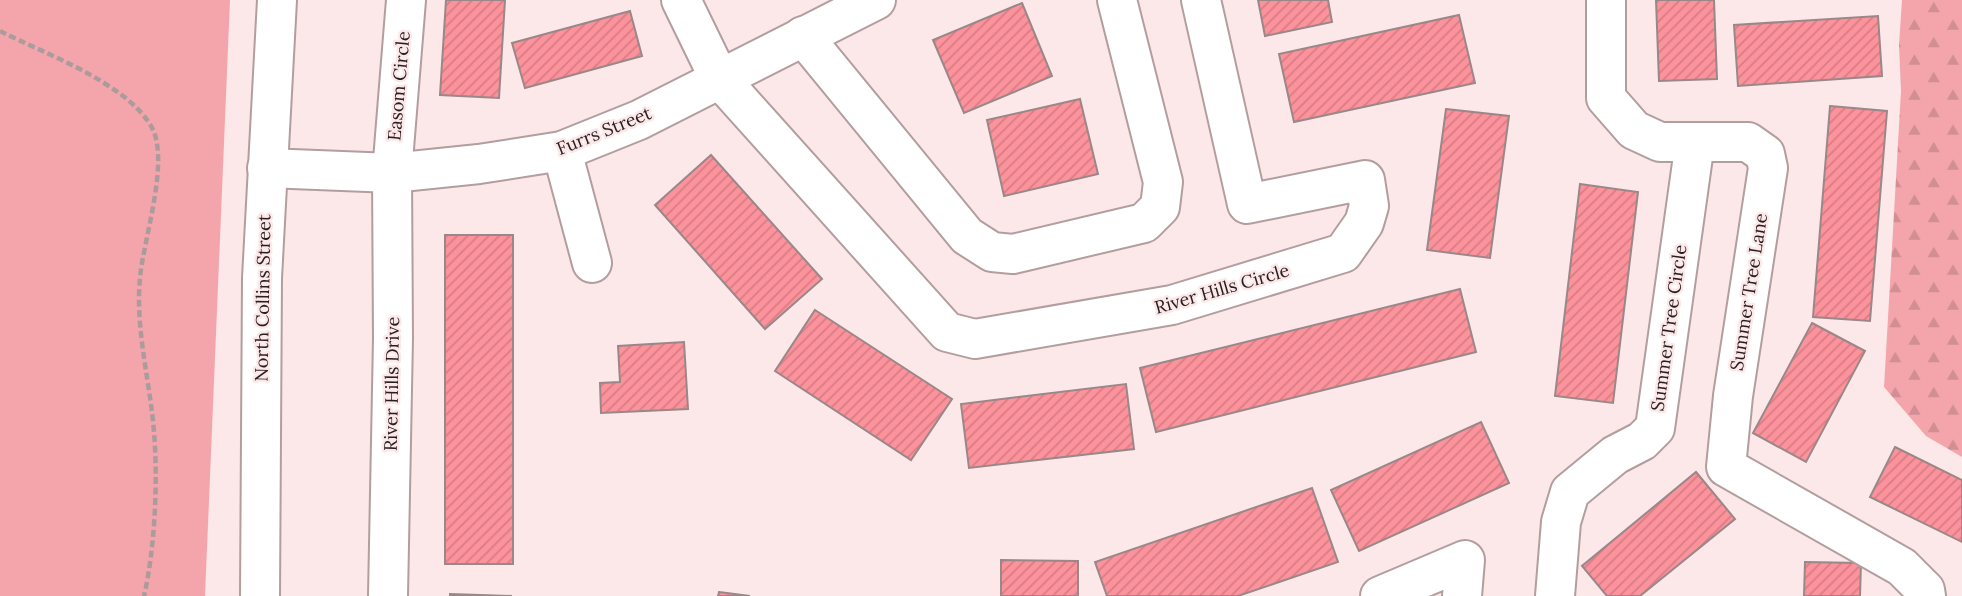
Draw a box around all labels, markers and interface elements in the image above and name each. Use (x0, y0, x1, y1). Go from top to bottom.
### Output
street label: Easom Circle (382, 30, 415, 142)
street label: Furrs Street (553, 101, 655, 160)
street label: Summer Tree Lane (1725, 211, 1772, 372)
street label: North Collins Street (250, 214, 275, 382)
street label: Summer Tree Circle (1645, 243, 1692, 413)
street label: River Hills Circle (1152, 258, 1292, 319)
street label: River Hills Drive (379, 316, 404, 451)

